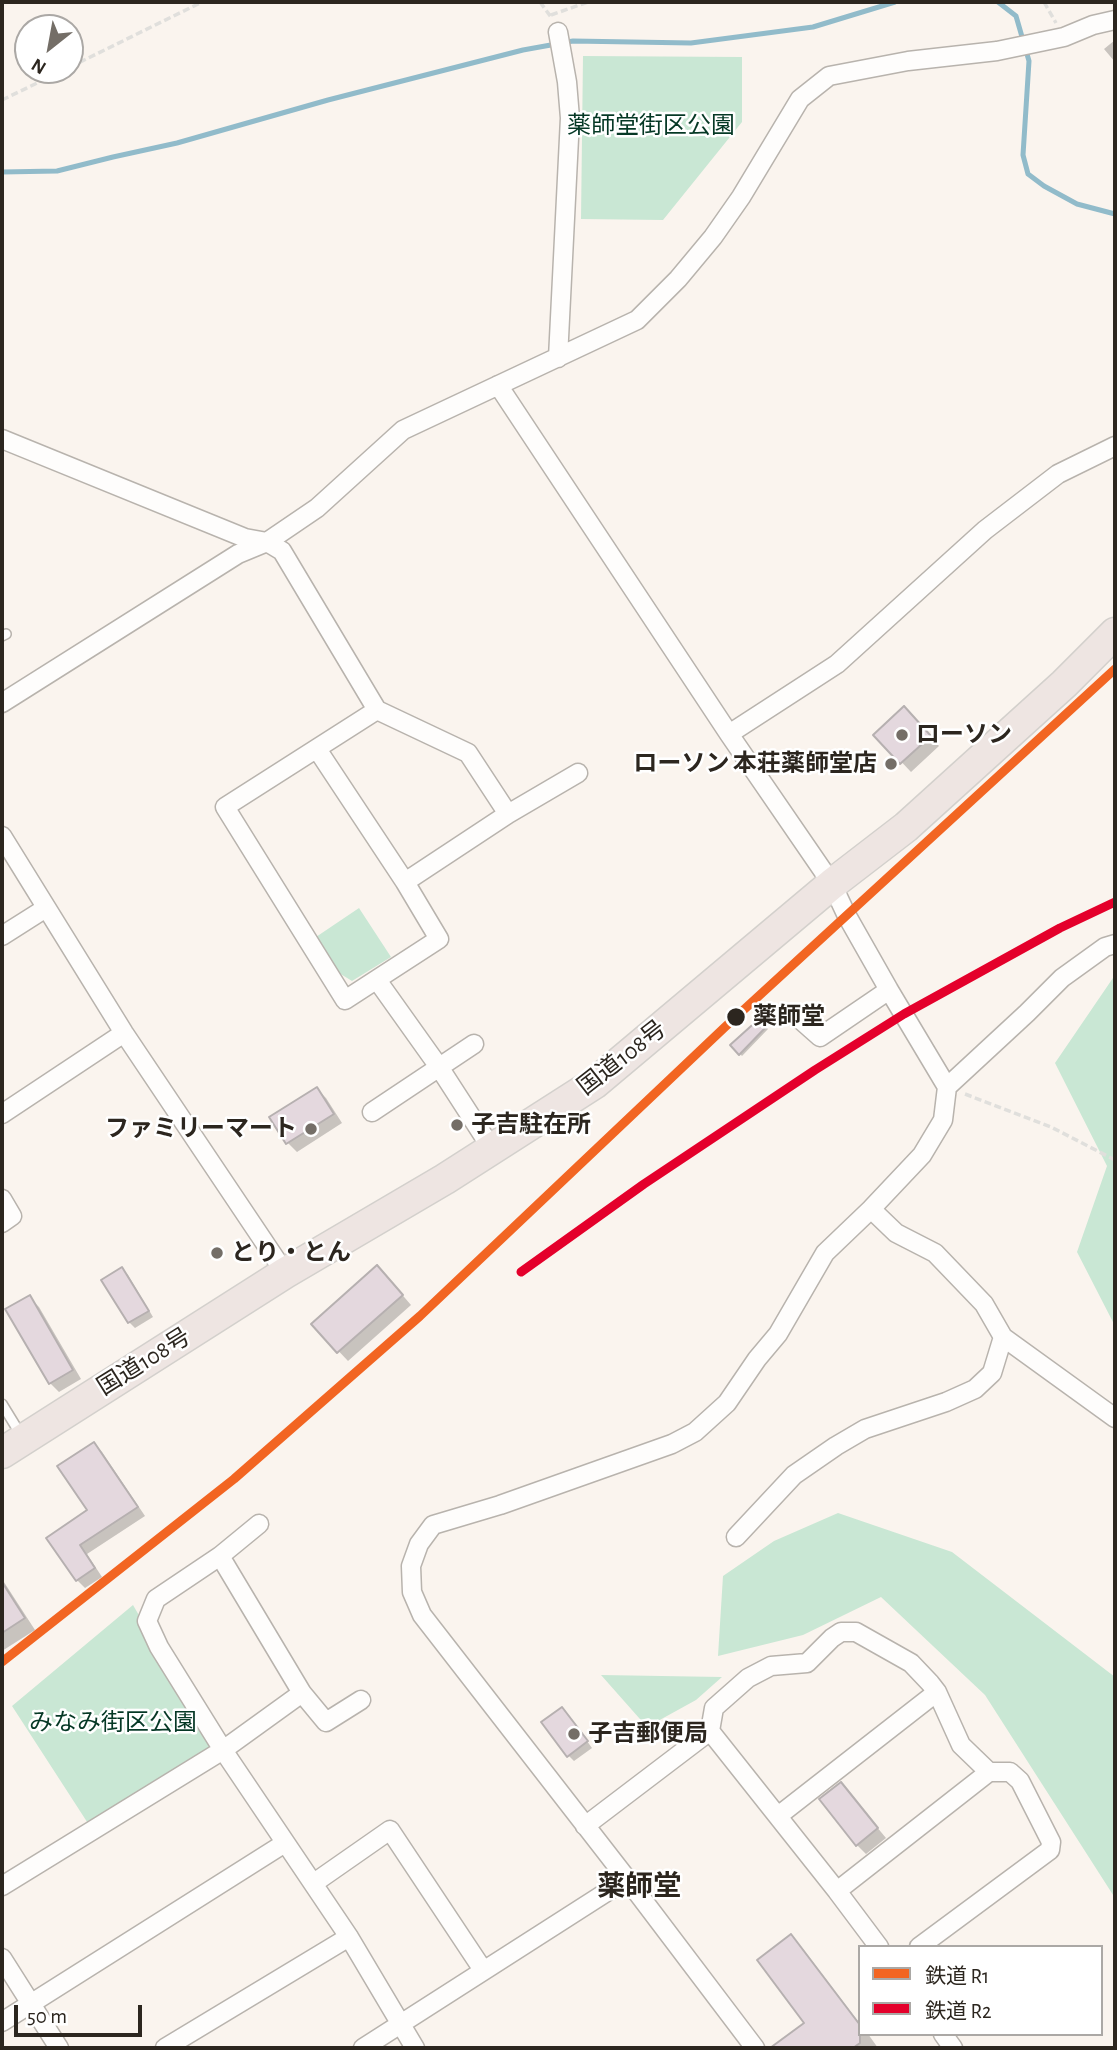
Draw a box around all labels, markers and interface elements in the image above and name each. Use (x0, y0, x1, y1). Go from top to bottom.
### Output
north arrow (14, 14, 84, 84)
text: N (28, 54, 50, 77)
park label: 薬師堂街区公園 (567, 112, 735, 140)
place label: ローソン (916, 721, 1012, 749)
marker: ローソン (894, 727, 910, 743)
place label: ローソン 本荘薬師堂店 (633, 750, 877, 778)
marker: ローソン 本荘薬師堂店 (883, 756, 899, 772)
place label: 薬師堂 (753, 1003, 825, 1031)
marker: 薬師堂 (725, 1006, 747, 1028)
street label: 国道108号 (572, 1015, 672, 1101)
place label: 子吉駐在所 (471, 1111, 591, 1139)
place label: ファミリーマート (105, 1115, 297, 1143)
marker: 子吉駐在所 (449, 1117, 465, 1133)
marker: ファミリーマート (303, 1121, 319, 1137)
place label: とり・とん (231, 1239, 351, 1267)
marker: とり・とん (209, 1245, 225, 1261)
street label: 国道108号 (92, 1322, 196, 1402)
park label: みなみ街区公園 (29, 1709, 197, 1737)
place label: 子吉郵便局 (588, 1720, 708, 1748)
marker: 子吉郵便局 (566, 1726, 582, 1742)
district label: 薬師堂 (597, 1870, 681, 1904)
legend (858, 1945, 1103, 2036)
text: 鉄道 R1 (925, 1966, 989, 1987)
scale bar (18, 1990, 145, 2034)
text: 鉄道 R2 (925, 2001, 992, 2022)
text: 50 m (27, 2006, 67, 2027)

